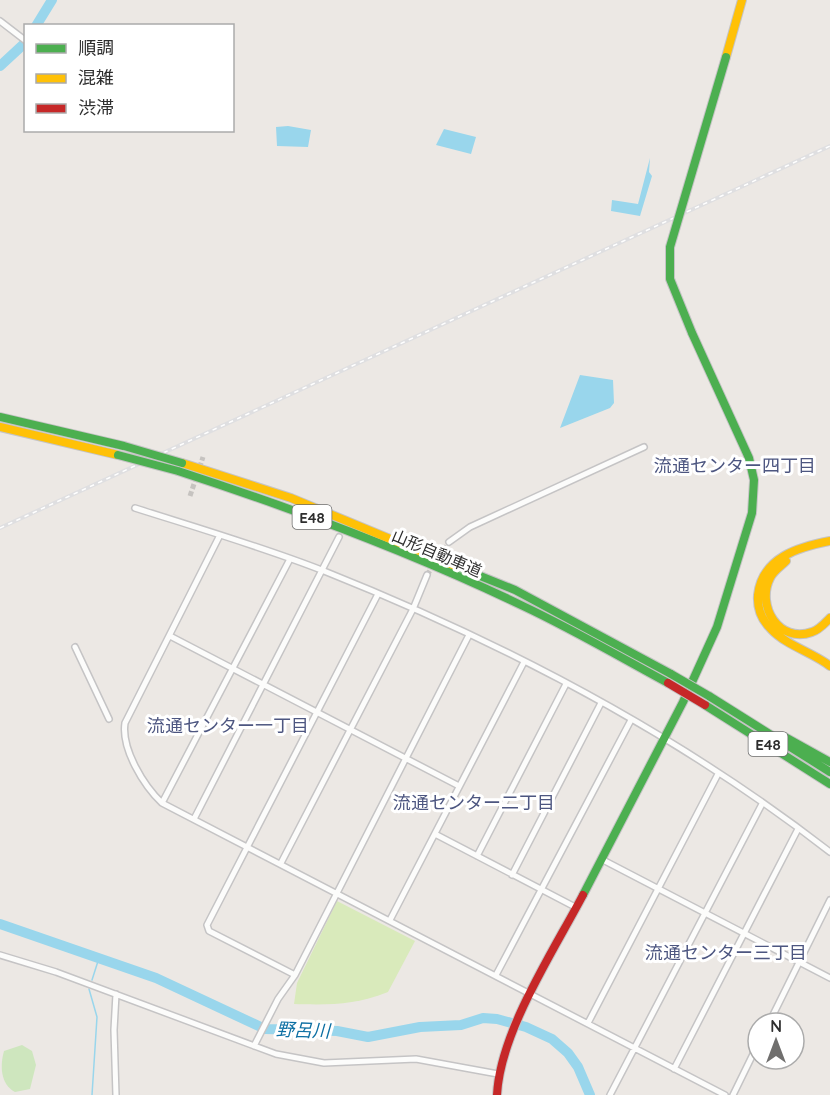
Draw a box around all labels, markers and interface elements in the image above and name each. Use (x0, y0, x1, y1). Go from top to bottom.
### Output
legend (24, 24, 234, 132)
text: 順調 (78, 36, 114, 59)
text: 混雑 (78, 66, 114, 89)
text: 渋滞 (78, 96, 114, 119)
district label: 流通センター四丁目 (654, 454, 816, 477)
road number: E48 (292, 505, 332, 529)
street label: 山形自動車道 (389, 525, 485, 581)
district label: 流通センター一丁目 (147, 714, 309, 737)
road number: E48 (748, 732, 788, 756)
district label: 流通センター二丁目 (393, 791, 555, 814)
district label: 流通センター三丁目 (645, 941, 807, 964)
north arrow (746, 1011, 806, 1071)
text: N (770, 1016, 782, 1036)
water label: 野呂川 (276, 1018, 332, 1043)

